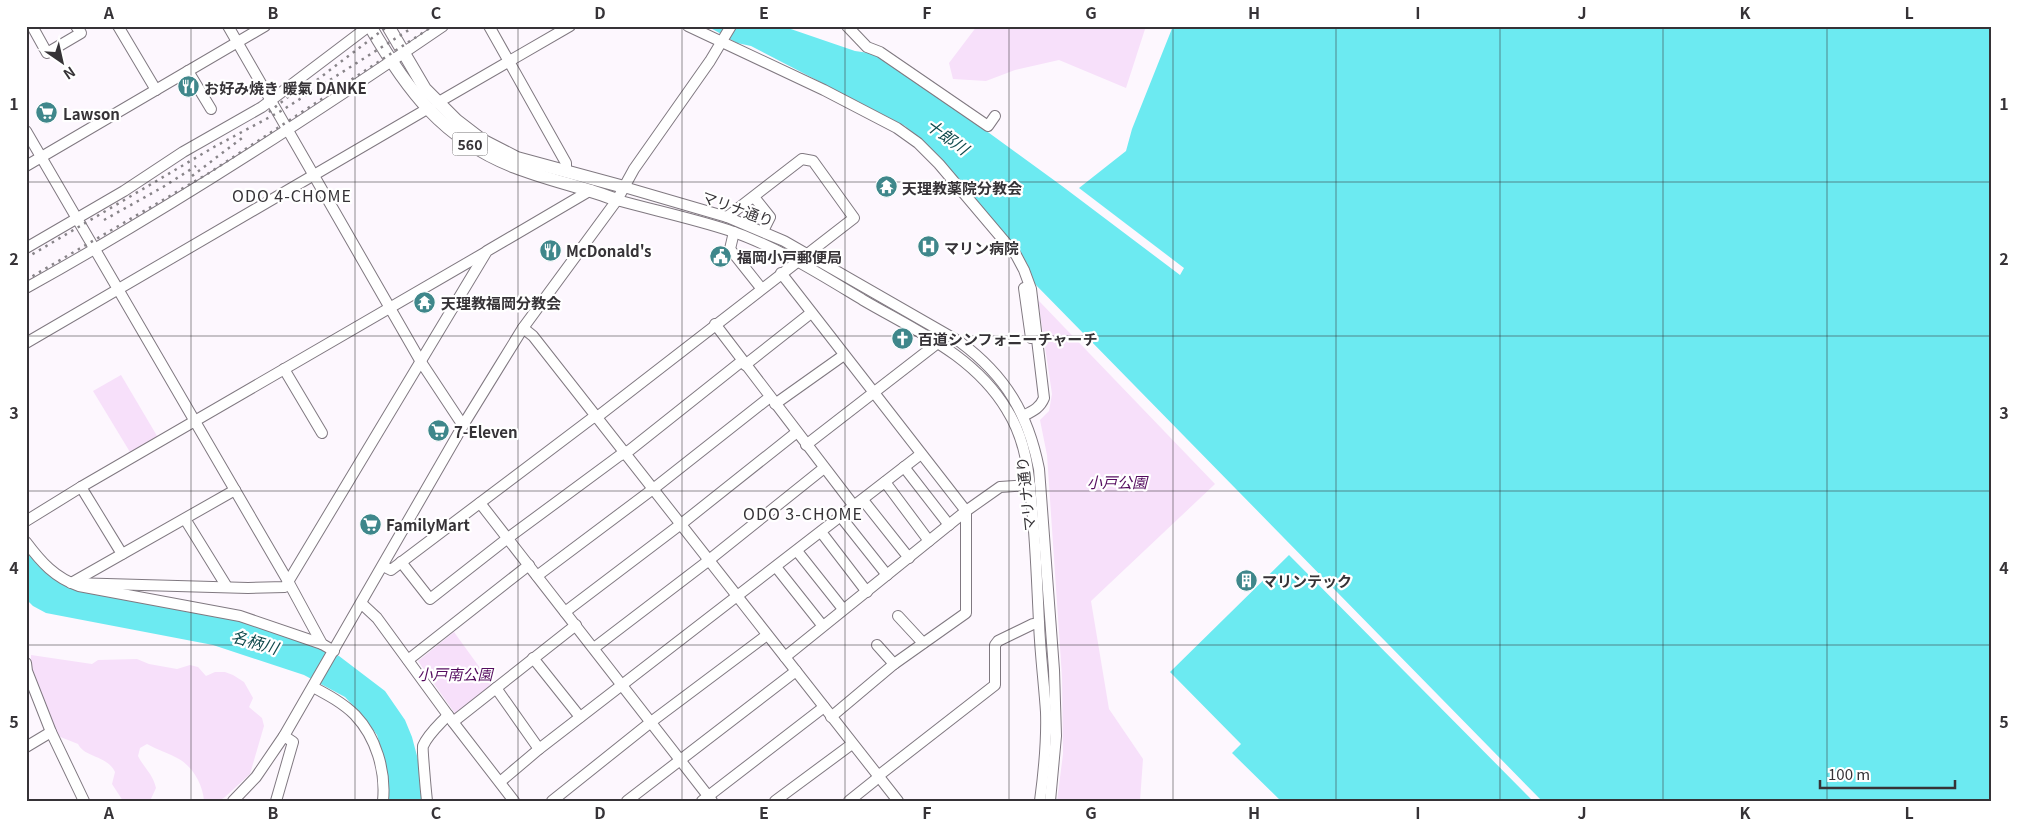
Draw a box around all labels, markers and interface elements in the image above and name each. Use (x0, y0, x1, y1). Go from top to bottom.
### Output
text: A (103, 0, 115, 24)
text: B (268, 0, 279, 24)
text: C (431, 0, 442, 24)
text: D (594, 0, 606, 24)
text: E (759, 0, 769, 24)
text: F (922, 0, 932, 24)
text: G (1085, 0, 1097, 24)
text: H (1248, 0, 1260, 24)
text: I (1415, 0, 1421, 24)
text: J (1577, 0, 1587, 24)
text: K (1740, 0, 1752, 24)
text: L (1904, 0, 1914, 24)
north arrow (38, 38, 88, 88)
text: N (60, 62, 80, 85)
restaurant icon: お好み焼き 暖氣 DANKE (176, 75, 200, 99)
place label: お好み焼き 暖氣 DANKE (204, 77, 367, 98)
text: 1 (9, 91, 19, 115)
text: 1 (1999, 91, 2009, 115)
supermarket icon: Lawson (35, 101, 59, 125)
place label: Lawson (63, 103, 120, 124)
water label: 十郎川 (922, 112, 976, 161)
road number: 560 (452, 132, 488, 156)
temple icon: 天理教薬院分教会 (874, 175, 898, 199)
place label: 天理教薬院分教会 (902, 177, 1022, 198)
district label: ODO 4-CHOME (232, 183, 352, 207)
street label: マリナ通り (699, 185, 777, 231)
hospital icon: マリン病院 (916, 235, 940, 259)
place label: マリン病院 (944, 237, 1019, 258)
restaurant icon: McDonald's (538, 238, 562, 262)
place label: McDonald's (566, 240, 652, 261)
public building icon: 福岡小戸郵便局 (709, 244, 733, 268)
text: 2 (9, 246, 19, 270)
place label: 福岡小戸郵便局 (736, 246, 842, 267)
text: 2 (1999, 246, 2009, 270)
temple icon: 天理教福岡分教会 (413, 290, 437, 314)
place label: 天理教福岡分教会 (441, 292, 561, 313)
church icon: 百道シンフォニーチャーチ (890, 326, 914, 350)
place label: 百道シンフォニーチャーチ (918, 328, 1097, 349)
text: 3 (9, 400, 19, 424)
text: 3 (1999, 400, 2009, 424)
supermarket icon: 7-Eleven (426, 419, 450, 443)
place label: 7-Eleven (454, 421, 518, 442)
street label: マリナ通り (1011, 456, 1039, 532)
park label: 小戸公園 (1087, 471, 1149, 492)
district label: ODO 3-CHOME (743, 501, 863, 525)
supermarket icon: FamilyMart (358, 512, 382, 536)
place label: FamilyMart (386, 514, 471, 535)
text: 4 (9, 555, 19, 579)
text: 4 (1999, 555, 2009, 579)
building icon: マリンテック (1234, 568, 1258, 592)
place label: マリンテック (1262, 570, 1352, 591)
water label: 名柄川 (229, 623, 283, 660)
park label: 小戸南公園 (417, 663, 494, 684)
text: 5 (9, 709, 19, 733)
text: 5 (1999, 709, 2009, 733)
scale bar (1820, 757, 1956, 789)
text: 100 m (1828, 763, 1870, 784)
text: A (103, 800, 115, 824)
text: B (268, 800, 279, 824)
text: C (431, 800, 442, 824)
text: D (594, 800, 606, 824)
text: E (759, 800, 769, 824)
text: F (922, 800, 932, 824)
text: G (1085, 800, 1097, 824)
text: H (1248, 800, 1260, 824)
text: I (1415, 800, 1421, 824)
text: J (1577, 800, 1587, 824)
text: K (1740, 800, 1752, 824)
text: L (1904, 800, 1914, 824)

